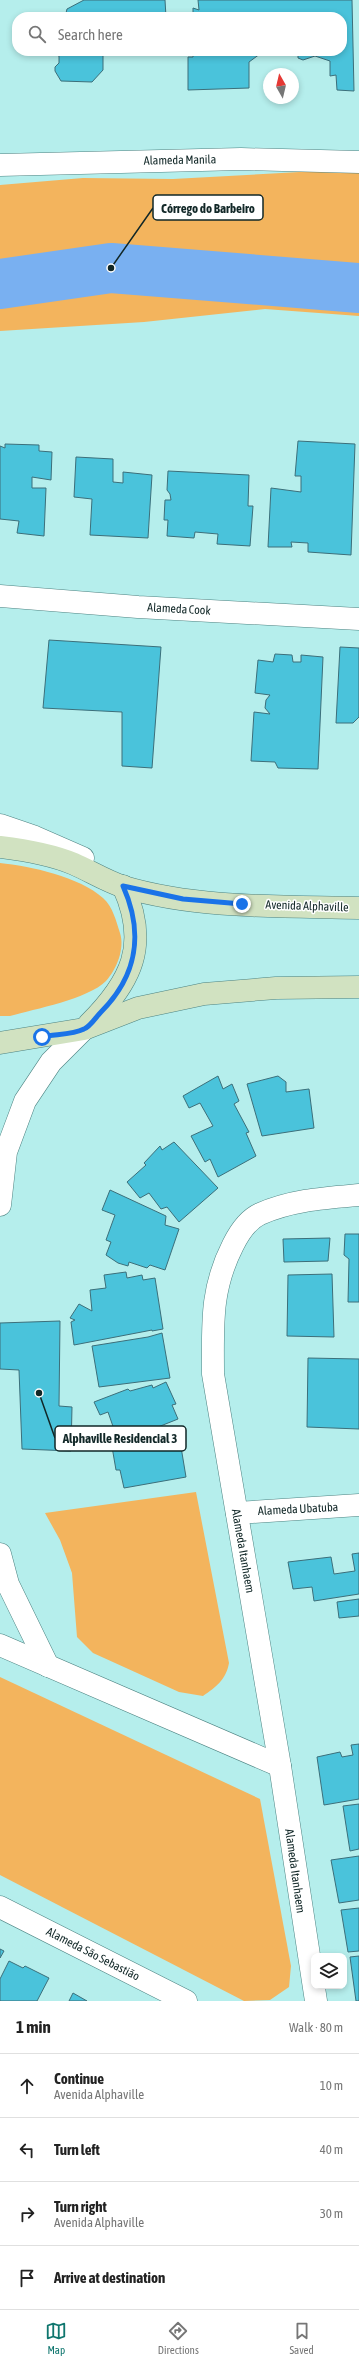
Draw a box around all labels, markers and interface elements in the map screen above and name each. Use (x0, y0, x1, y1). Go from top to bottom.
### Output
search box (12, 12, 347, 56)
icon: search (26, 23, 48, 45)
text: Search here (58, 26, 123, 43)
north arrow (263, 68, 299, 104)
street label: Alameda Manila (144, 152, 216, 168)
callout: Córrego do Barbeiro (153, 195, 263, 220)
text: Córrego do Barbeiro (161, 201, 255, 216)
street label: Alameda Cook (147, 600, 212, 618)
route end (233, 895, 251, 913)
street label: Avenida Alphaville (265, 898, 349, 914)
route start (33, 1028, 51, 1046)
callout: Alphaville Residencial 3 (55, 1426, 186, 1451)
text: Alphaville Residencial 3 (62, 1431, 177, 1446)
street label: Alameda Ubatuba (257, 1500, 339, 1518)
street label: Alameda Itanhaem (229, 1508, 257, 1594)
street label: Alameda Itanhaem (282, 1828, 308, 1914)
street label: Alameda São Sebastião (44, 1924, 142, 1984)
map controls (311, 1953, 347, 1989)
button: layers (311, 1953, 347, 1989)
text: 1 min (16, 2017, 51, 2037)
text: Walk · 80 m (289, 2020, 343, 2035)
text: Continue (54, 2070, 104, 2087)
icon: ahead (16, 2075, 38, 2097)
text: 10 m (320, 2078, 343, 2093)
text: Avenida Alphaville (54, 2087, 144, 2102)
icon: left (16, 2139, 38, 2161)
text: Turn left (54, 2141, 100, 2158)
text: 40 m (320, 2142, 343, 2157)
text: Turn right (54, 2198, 107, 2215)
icon: right (16, 2203, 38, 2225)
text: 30 m (320, 2206, 343, 2221)
text: Avenida Alphaville (54, 2215, 144, 2230)
icon: arrive (16, 2267, 38, 2289)
text: Arrive at destination (54, 2269, 165, 2286)
tab: Map (45, 2320, 67, 2356)
tab: Directions (158, 2320, 199, 2356)
tab: Saved (289, 2320, 314, 2356)

